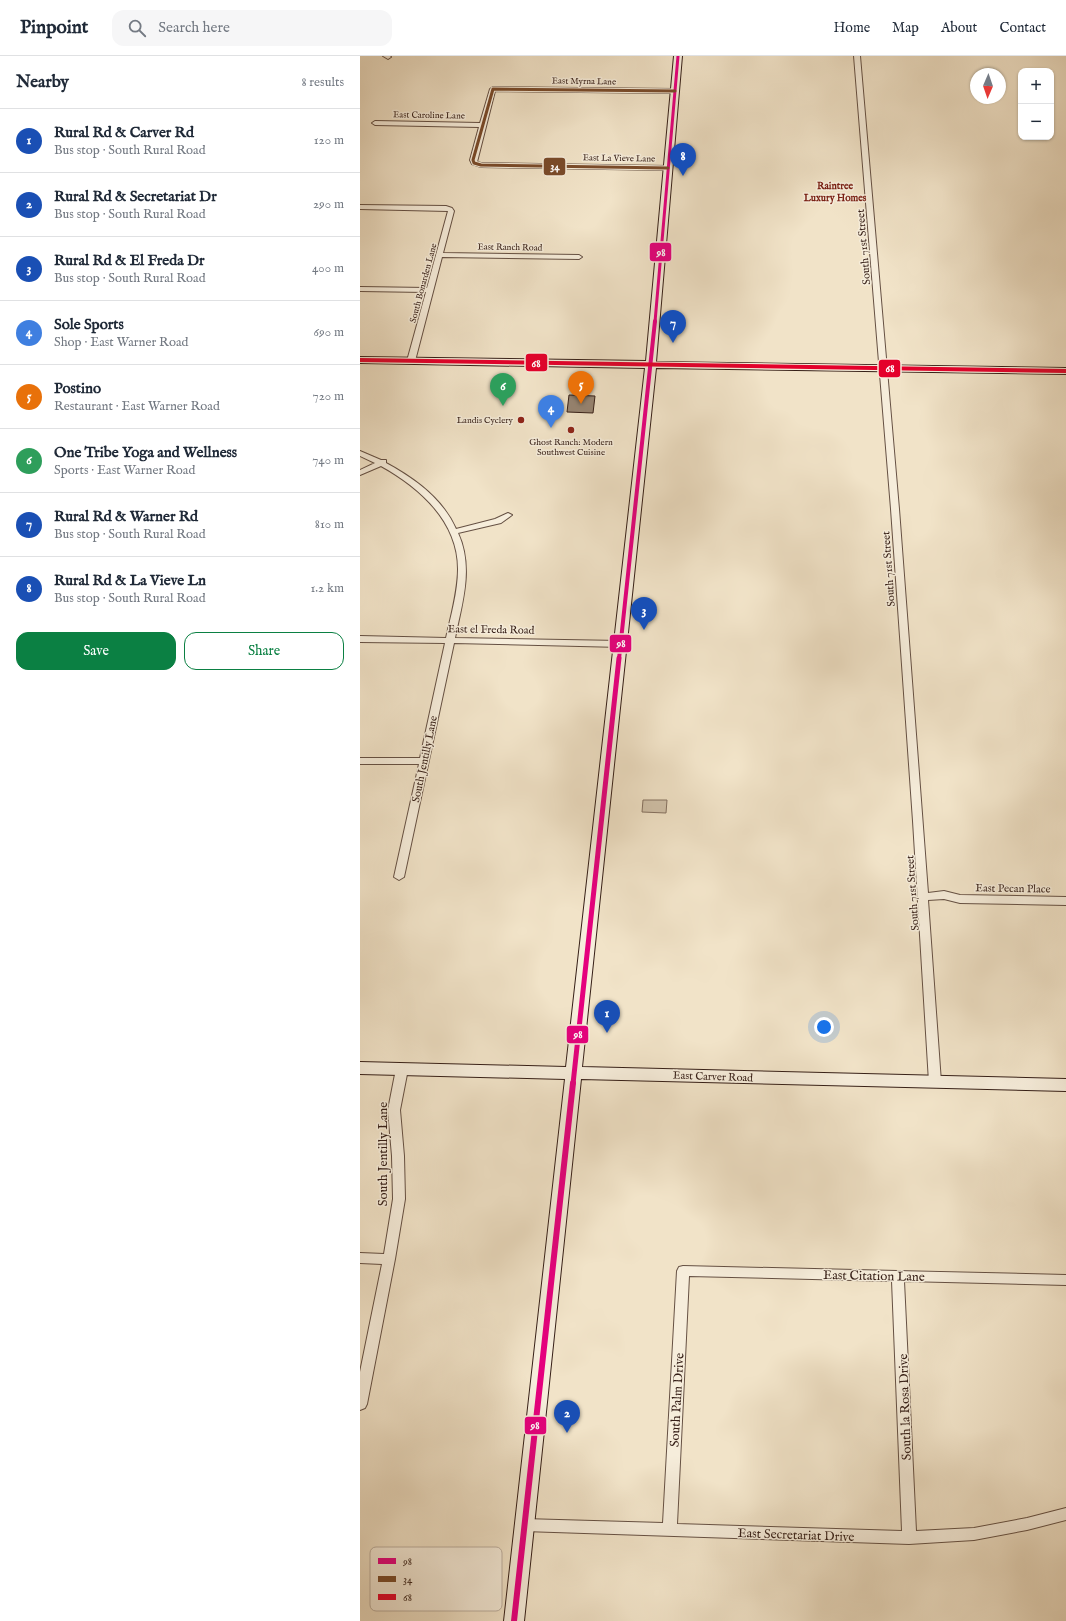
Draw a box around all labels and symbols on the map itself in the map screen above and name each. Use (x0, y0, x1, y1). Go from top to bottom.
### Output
north arrow (970, 68, 1006, 104)
street label: East Myrna Lane (552, 75, 616, 88)
street label: East Caroline Lane (393, 109, 465, 122)
pin: 8 (670, 143, 696, 176)
street label: East La Vieve Lane (583, 152, 655, 165)
line badge: 34 (543, 157, 566, 176)
text: 34 (550, 160, 560, 174)
district label: Raintree Luxury Homes (803, 180, 867, 205)
street label: South 71st Street (854, 208, 874, 285)
street label: East Ranch Road (478, 241, 543, 254)
street label: South Bonarden Lane (408, 242, 439, 324)
line badge: 98 (649, 242, 672, 262)
text: 98 (655, 246, 666, 260)
pin: 7 (660, 310, 686, 343)
line badge: 68 (525, 353, 548, 372)
text: 68 (532, 357, 540, 371)
line badge: 68 (878, 359, 901, 378)
text: 68 (886, 362, 894, 376)
pin: 5 (568, 371, 594, 404)
pin: 6 (490, 373, 516, 406)
pin: 4 (538, 395, 564, 428)
place label: Landis Cyclery (457, 415, 514, 426)
marker: Landis Cyclery (516, 415, 526, 425)
marker: Ghost Ranch: Modern Southwest Cuisine (566, 425, 576, 435)
place label: Ghost Ranch: Modern Southwest Cuisine (529, 437, 613, 458)
street label: South 71st Street (879, 530, 899, 607)
pin: 3 (631, 597, 657, 630)
street label: East el Freda Road (448, 622, 535, 638)
line badge: 98 (609, 634, 632, 653)
text: 98 (615, 637, 626, 651)
street label: South Jentilly Lane (409, 715, 441, 804)
street label: South 71st Street (903, 854, 923, 931)
street label: East Pecan Place (975, 881, 1051, 897)
pin: 1 (594, 1000, 620, 1033)
your location (814, 1017, 834, 1037)
line badge: 98 (566, 1025, 589, 1044)
text: 98 (572, 1028, 583, 1042)
street label: East Carver Road (673, 1069, 753, 1085)
street label: South Jentilly Lane (375, 1102, 392, 1206)
street label: East Citation Lane (823, 1267, 925, 1286)
street label: South Palm Drive (667, 1352, 688, 1448)
street label: South la Rosa Drive (895, 1353, 916, 1461)
pin: 2 (554, 1400, 580, 1433)
line badge: 98 (524, 1416, 547, 1435)
text: 98 (529, 1419, 540, 1433)
street label: East Secretariat Drive (737, 1525, 855, 1546)
legend (370, 1547, 502, 1611)
text: 98 (402, 1555, 412, 1569)
text: 34 (403, 1573, 413, 1587)
text: 68 (403, 1591, 412, 1605)

